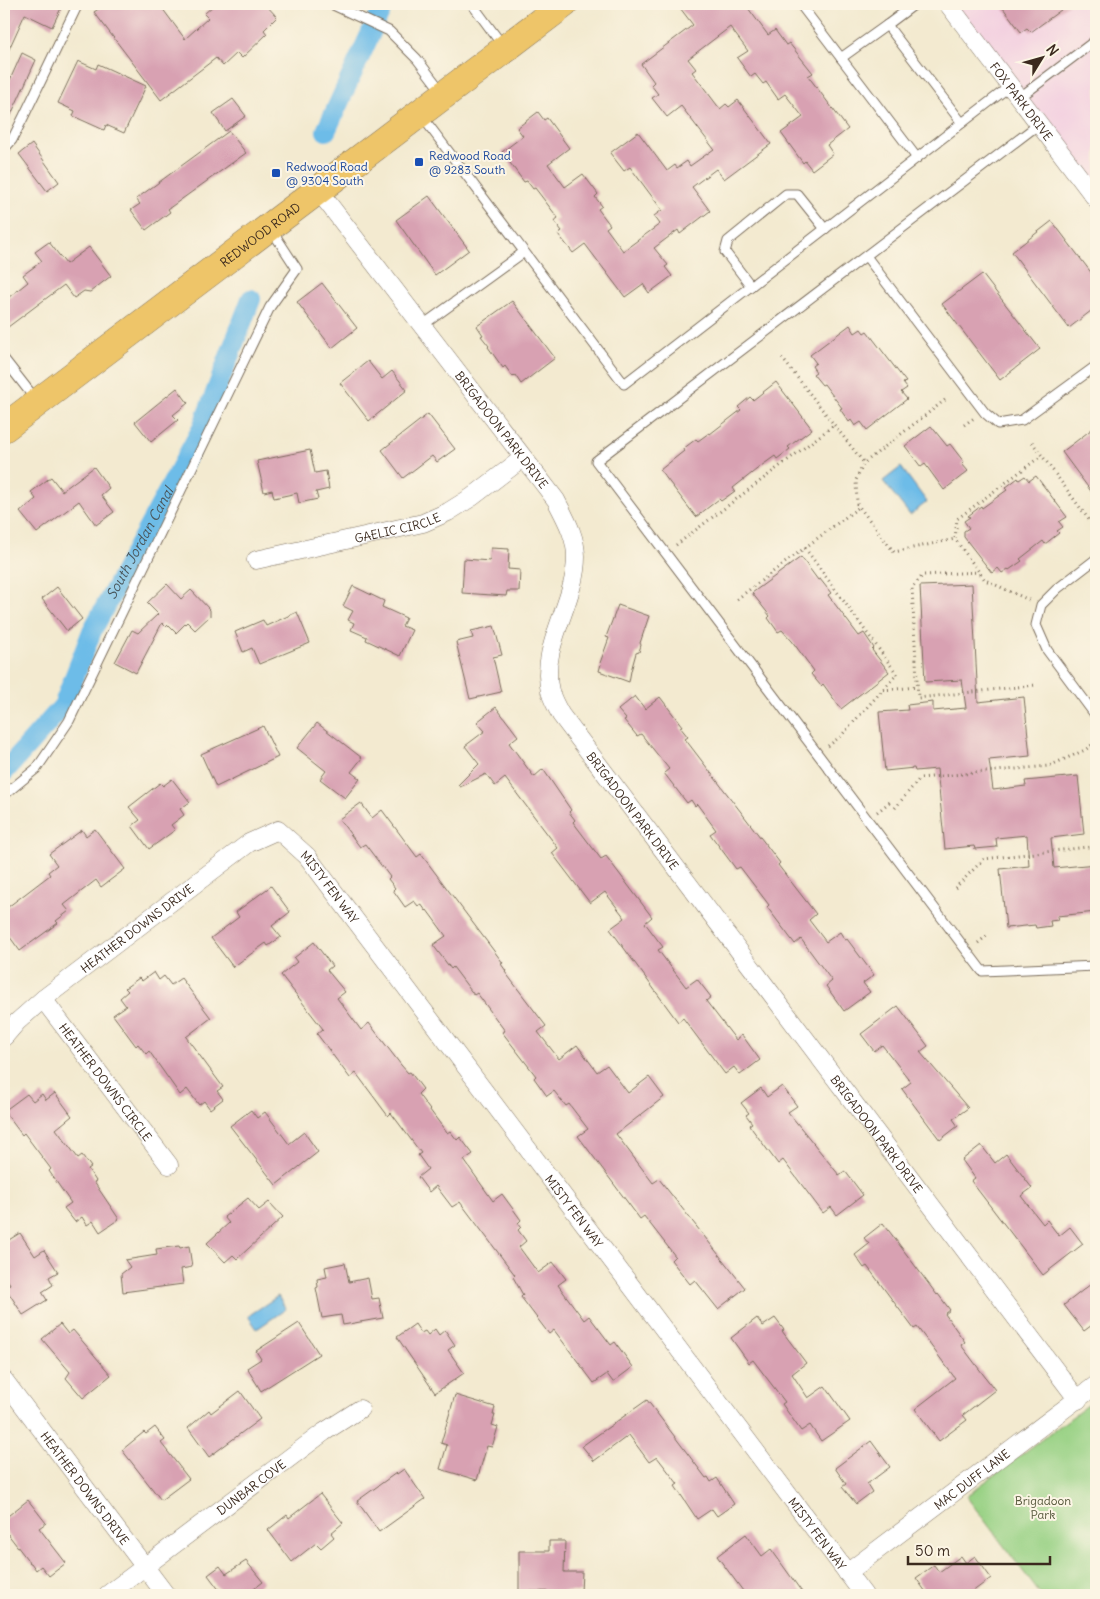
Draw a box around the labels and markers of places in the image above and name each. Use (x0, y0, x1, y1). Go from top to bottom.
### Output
place label: Redwood Road @ 9283 South (429, 148, 511, 177)
marker: Redwood Road @ 9283 South (413, 156, 425, 168)
place label: Redwood Road @ 9304 South (286, 159, 368, 188)
marker: Redwood Road @ 9304 South (270, 167, 282, 179)

